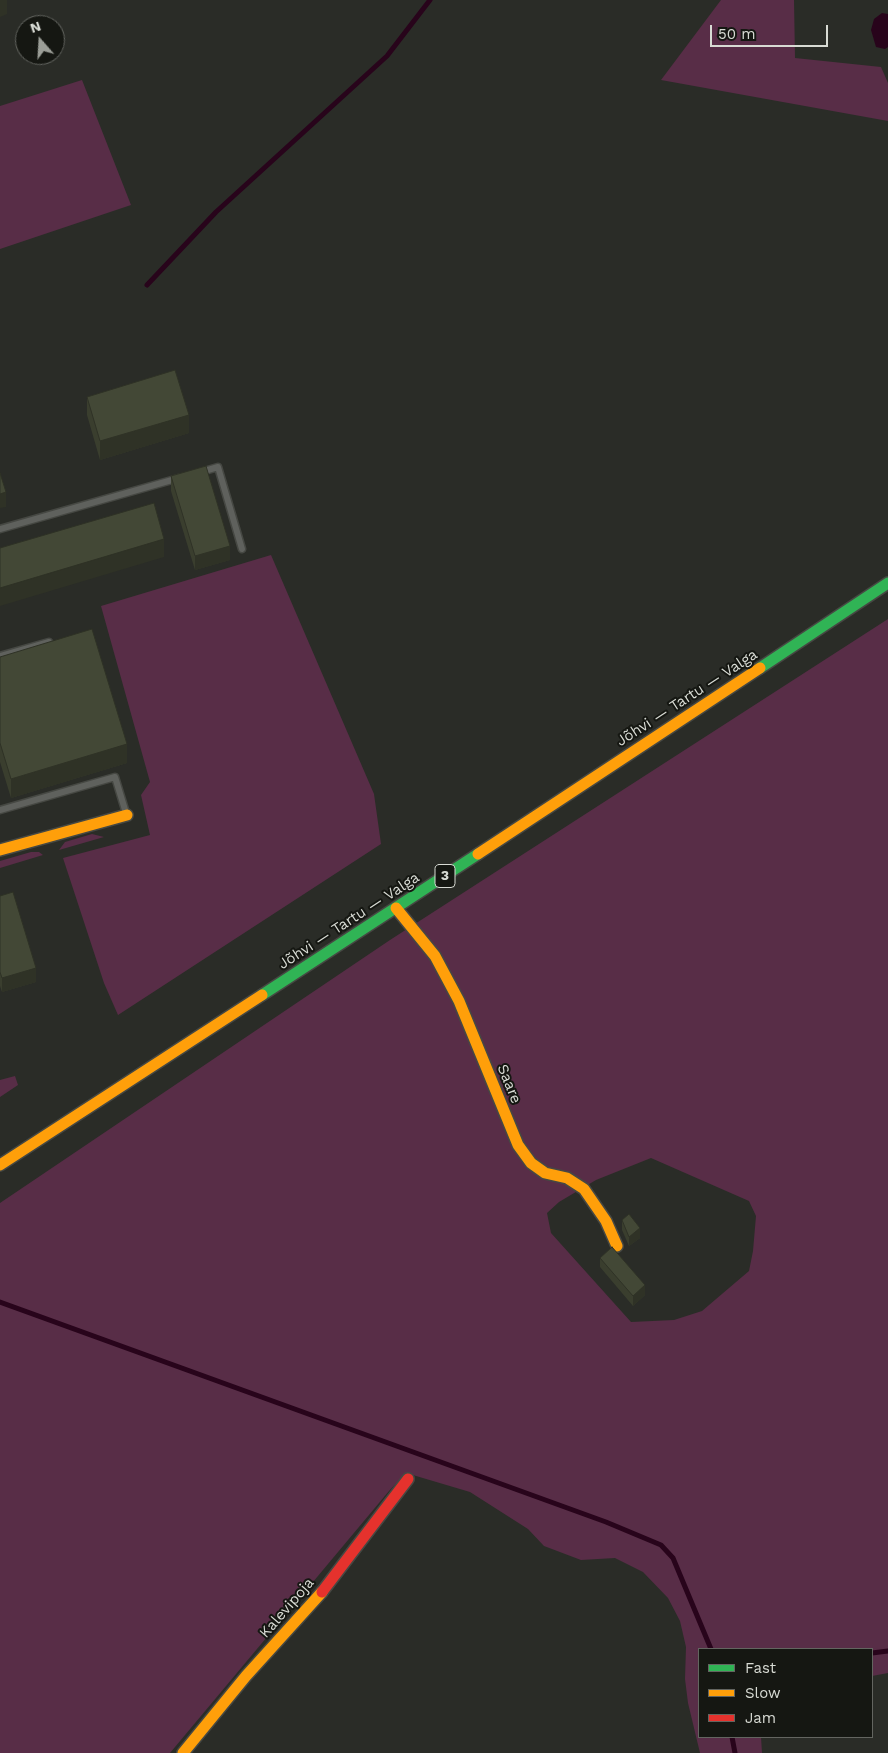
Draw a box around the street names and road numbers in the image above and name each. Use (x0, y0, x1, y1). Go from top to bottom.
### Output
street label: Jõhvi — Tartu — Valga (613, 646, 761, 750)
road number: 3 (435, 864, 455, 888)
street label: Jõhvi — Tartu — Valga (275, 869, 423, 973)
street label: Saare (493, 1062, 525, 1106)
street label: Kalevipoja (256, 1574, 318, 1642)

